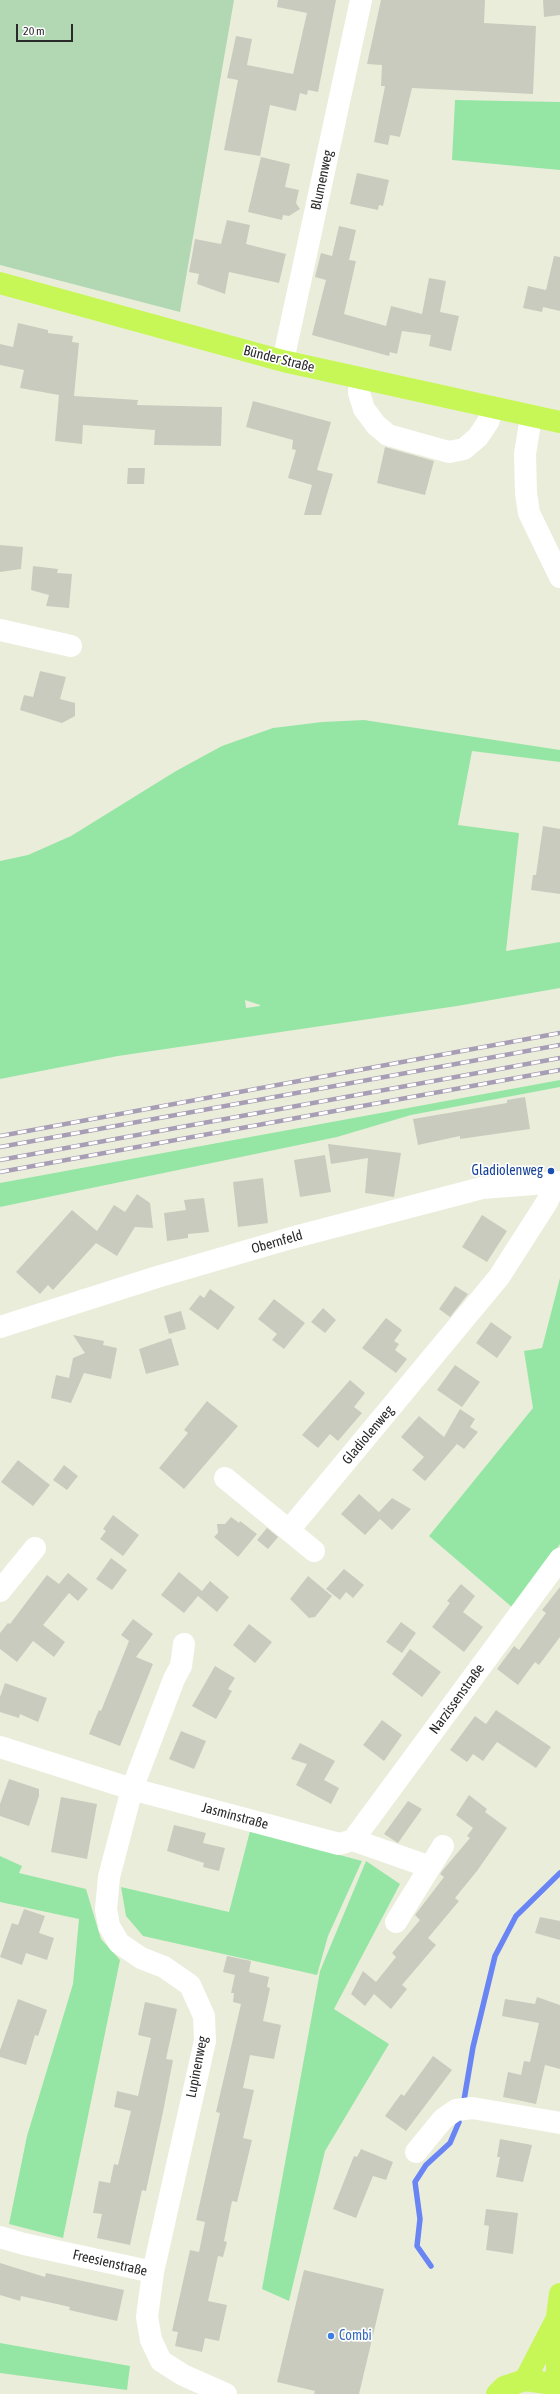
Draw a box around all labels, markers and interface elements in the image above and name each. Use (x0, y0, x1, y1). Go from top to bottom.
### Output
scale bar (18, 16, 75, 42)
text: 20 m (23, 24, 45, 38)
street label: Blumenweg (307, 148, 337, 212)
street label: Bünder Straße (242, 342, 316, 376)
place label: Gladiolenweg (472, 1163, 543, 1179)
marker: Gladiolenweg (546, 1166, 556, 1176)
street label: Obernfeld (249, 1227, 305, 1257)
street label: Gladiolenweg (339, 1402, 397, 1468)
street label: Narzissenstraße (426, 1661, 488, 1737)
street label: Jasminstraße (200, 1799, 270, 1833)
street label: Lupinenweg (183, 2035, 211, 2099)
street label: Freesienstraße (71, 2246, 149, 2280)
place label: Combi (339, 2328, 372, 2344)
marker: Combi (326, 2331, 336, 2341)

